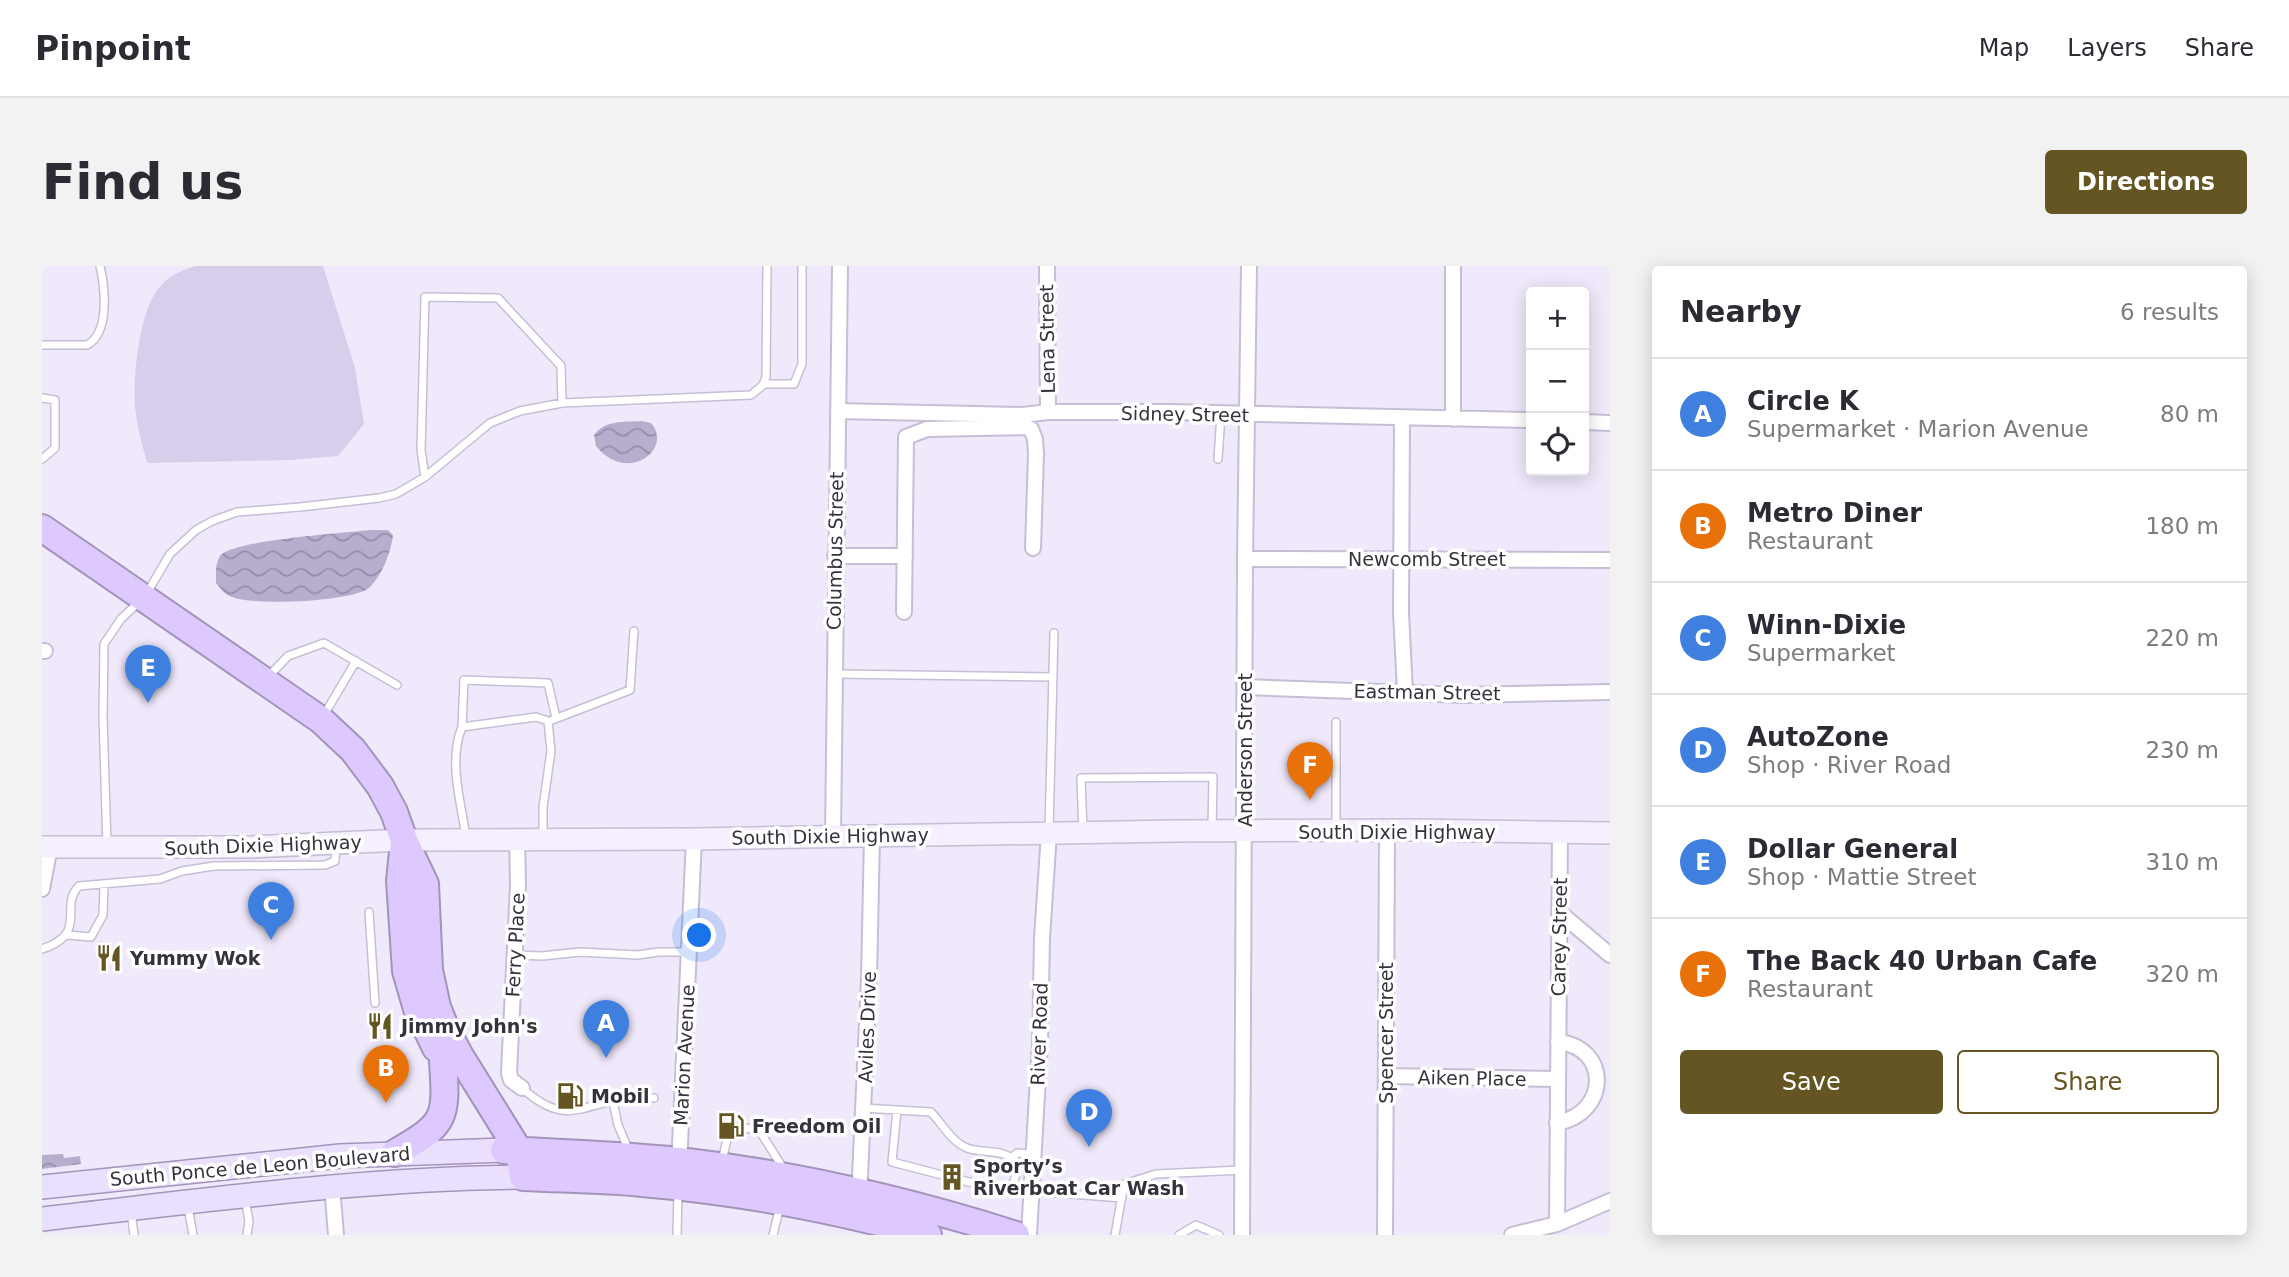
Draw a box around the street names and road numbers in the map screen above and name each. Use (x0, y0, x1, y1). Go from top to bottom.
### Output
street label: Lena Street (1035, 284, 1059, 394)
street label: Sidney Street (1121, 402, 1249, 426)
street label: Columbus Street (823, 472, 847, 630)
street label: Newcomb Street (1348, 548, 1506, 570)
street label: Anderson Street (1234, 673, 1256, 827)
street label: Eastman Street (1353, 680, 1501, 704)
street label: South Dixie Highway (1298, 821, 1496, 843)
street label: South Dixie Highway (731, 823, 929, 849)
street label: South Dixie Highway (164, 831, 362, 859)
street label: Carey Street (1547, 877, 1571, 997)
street label: Ferry Place (501, 892, 529, 998)
street label: Spencer Street (1375, 962, 1397, 1104)
street label: Aviles Drive (854, 971, 880, 1083)
street label: River Road (1026, 982, 1052, 1086)
street label: Marion Avenue (669, 984, 699, 1126)
street label: Aiken Place (1417, 1066, 1527, 1090)
street label: South Ponce de Leon Boulevard (109, 1142, 411, 1190)

